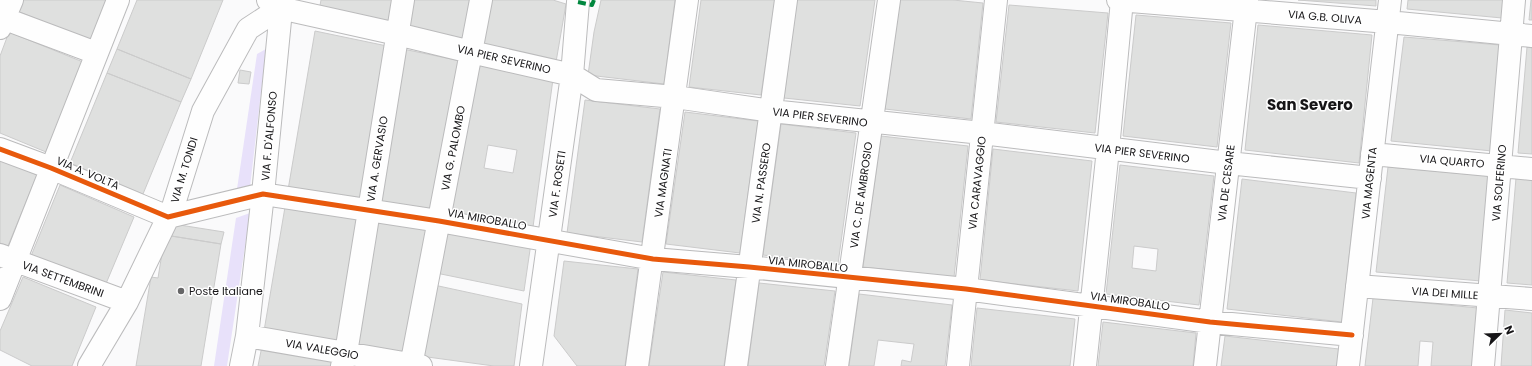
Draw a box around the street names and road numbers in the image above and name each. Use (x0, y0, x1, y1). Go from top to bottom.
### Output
street label: VIA G.B. OLIVA (1287, 6, 1363, 28)
street label: VIA PIER SEVERINO (456, 40, 553, 78)
street label: VIA F. D'ALFONSO (257, 90, 281, 182)
street label: VIA PIER SEVERINO (771, 103, 869, 131)
street label: VIA G. PALOMBO (437, 104, 469, 192)
street label: VIA A. GERVASIO (362, 115, 392, 203)
street label: VIA M. TONDI (166, 135, 202, 205)
street label: VIA CARAVAGGIO (964, 135, 990, 230)
street label: VIA PIER SEVERINO (1093, 139, 1191, 167)
street label: VIA C. DE AMBROSIO (846, 140, 876, 249)
street label: VIA N. PASSERO (747, 141, 775, 224)
street label: VIA SOLFERINO (1488, 143, 1510, 222)
street label: VIA DE CESARE (1213, 144, 1239, 222)
street label: VIA MAGENTA (1357, 145, 1381, 220)
street label: VIA MAGNATI (650, 147, 676, 219)
street label: VIA F. ROSETI (544, 150, 570, 218)
street label: VIA QUARTO (1419, 150, 1486, 172)
street label: VIA A. VOLTA (54, 152, 123, 194)
street label: VIA MIROBALLO (446, 204, 528, 234)
street label: VIA MIROBALLO (767, 252, 849, 276)
street label: VIA SETTEMBRINI (20, 257, 106, 301)
street label: VIA DEI MILLE (1411, 283, 1479, 303)
street label: VIA MIROBALLO (1089, 287, 1171, 315)
street label: VIA VALEGGIO (284, 335, 360, 363)

